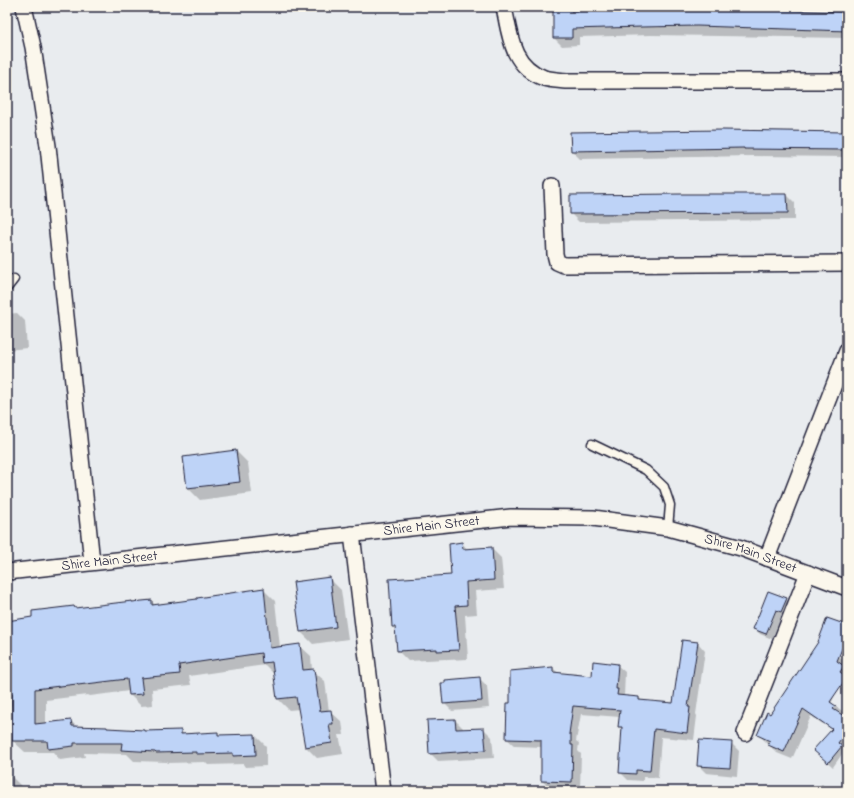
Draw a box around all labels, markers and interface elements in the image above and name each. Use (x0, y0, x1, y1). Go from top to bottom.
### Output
street label: Shire Main Street (382, 510, 481, 541)
street label: Shire Main Street (702, 528, 800, 579)
street label: Shire Main Street (60, 545, 159, 577)

